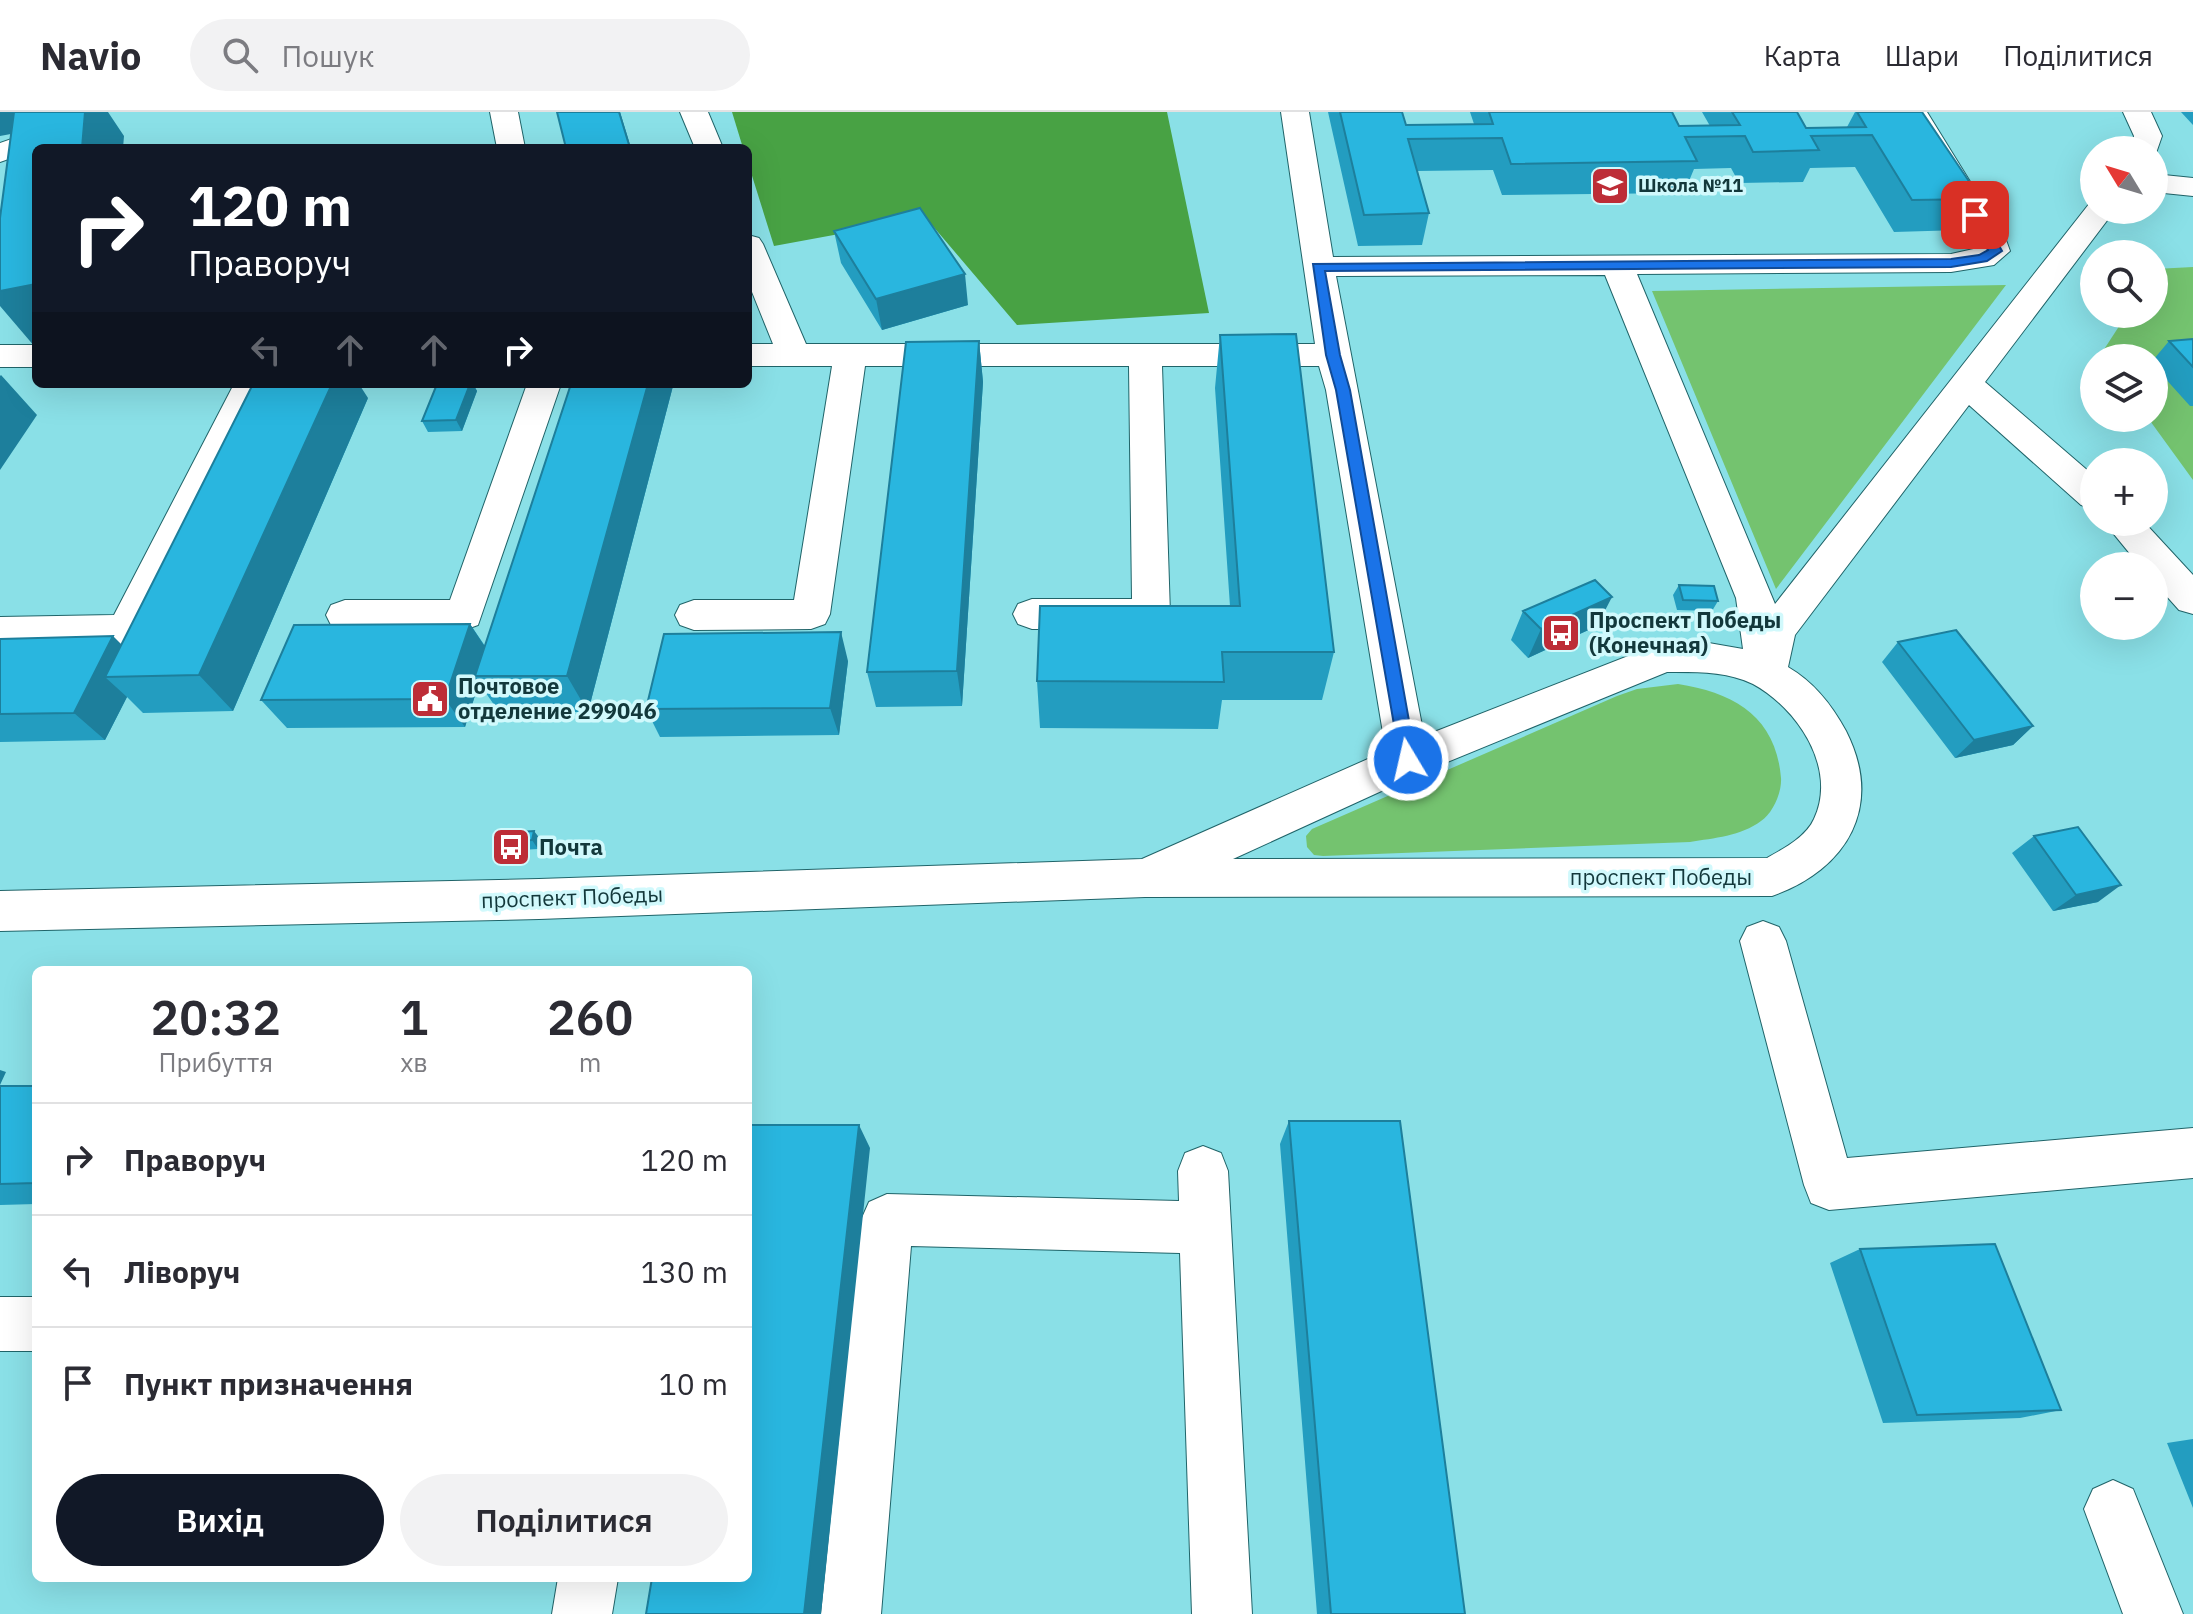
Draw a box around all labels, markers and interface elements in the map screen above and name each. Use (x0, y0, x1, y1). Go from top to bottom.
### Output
search box (190, 19, 750, 91)
text: Navio (40, 31, 142, 80)
icon: search (218, 33, 262, 77)
text: Пошук (282, 36, 375, 75)
text: Карта (1764, 37, 1841, 74)
text: Шари (1885, 37, 1959, 74)
text: Поділитися (2003, 37, 2153, 74)
north arrow (2080, 136, 2168, 224)
map controls (2080, 136, 2168, 640)
school or university icon: Школа №11 (1589, 165, 1631, 207)
text: 120 m (188, 169, 352, 241)
place label: Школа №11 (1638, 174, 1743, 197)
icon: right (56, 176, 160, 280)
pin (1941, 181, 2009, 249)
icon: arrive (1953, 193, 1997, 237)
text: Праворуч (188, 239, 351, 286)
button: search (2080, 240, 2168, 328)
icon: left (244, 328, 288, 372)
icon: ahead (328, 328, 372, 372)
icon: ahead (412, 328, 456, 372)
icon: right (496, 328, 540, 372)
button: layers (2080, 344, 2168, 432)
button: + (2080, 448, 2168, 536)
button: − (2080, 552, 2168, 640)
place label: Проспект Победы (Конечная) (1589, 605, 1781, 659)
bus stop icon: Проспект Победы (Конечная) (1540, 612, 1582, 654)
place label: Почтовое отделение 299046 (458, 671, 657, 725)
public building icon: Почтовое отделение 299046 (409, 678, 451, 720)
position arrow (1366, 718, 1450, 802)
bus stop icon: Почта (490, 826, 532, 868)
place label: Почта (539, 832, 603, 861)
street label: проспект Победы (1570, 862, 1752, 891)
street label: проспект Победы (480, 879, 664, 914)
text: 20:32 (151, 986, 281, 1048)
text: 1 (400, 986, 428, 1048)
text: 260 (547, 986, 633, 1048)
text: Прибуття (159, 1045, 273, 1079)
text: хв (400, 1045, 428, 1079)
text: m (579, 1045, 602, 1079)
icon: right (56, 1137, 100, 1181)
text: Праворуч (124, 1140, 266, 1179)
text: 120 m (641, 1140, 728, 1179)
icon: left (56, 1249, 100, 1293)
text: Ліворуч (124, 1252, 240, 1291)
text: 130 m (641, 1252, 728, 1291)
icon: arrive (56, 1361, 100, 1405)
text: Пункт призначення (124, 1364, 413, 1403)
text: 10 m (659, 1364, 728, 1403)
button: Вихід (56, 1474, 384, 1566)
button: Поділитися (400, 1474, 728, 1566)

